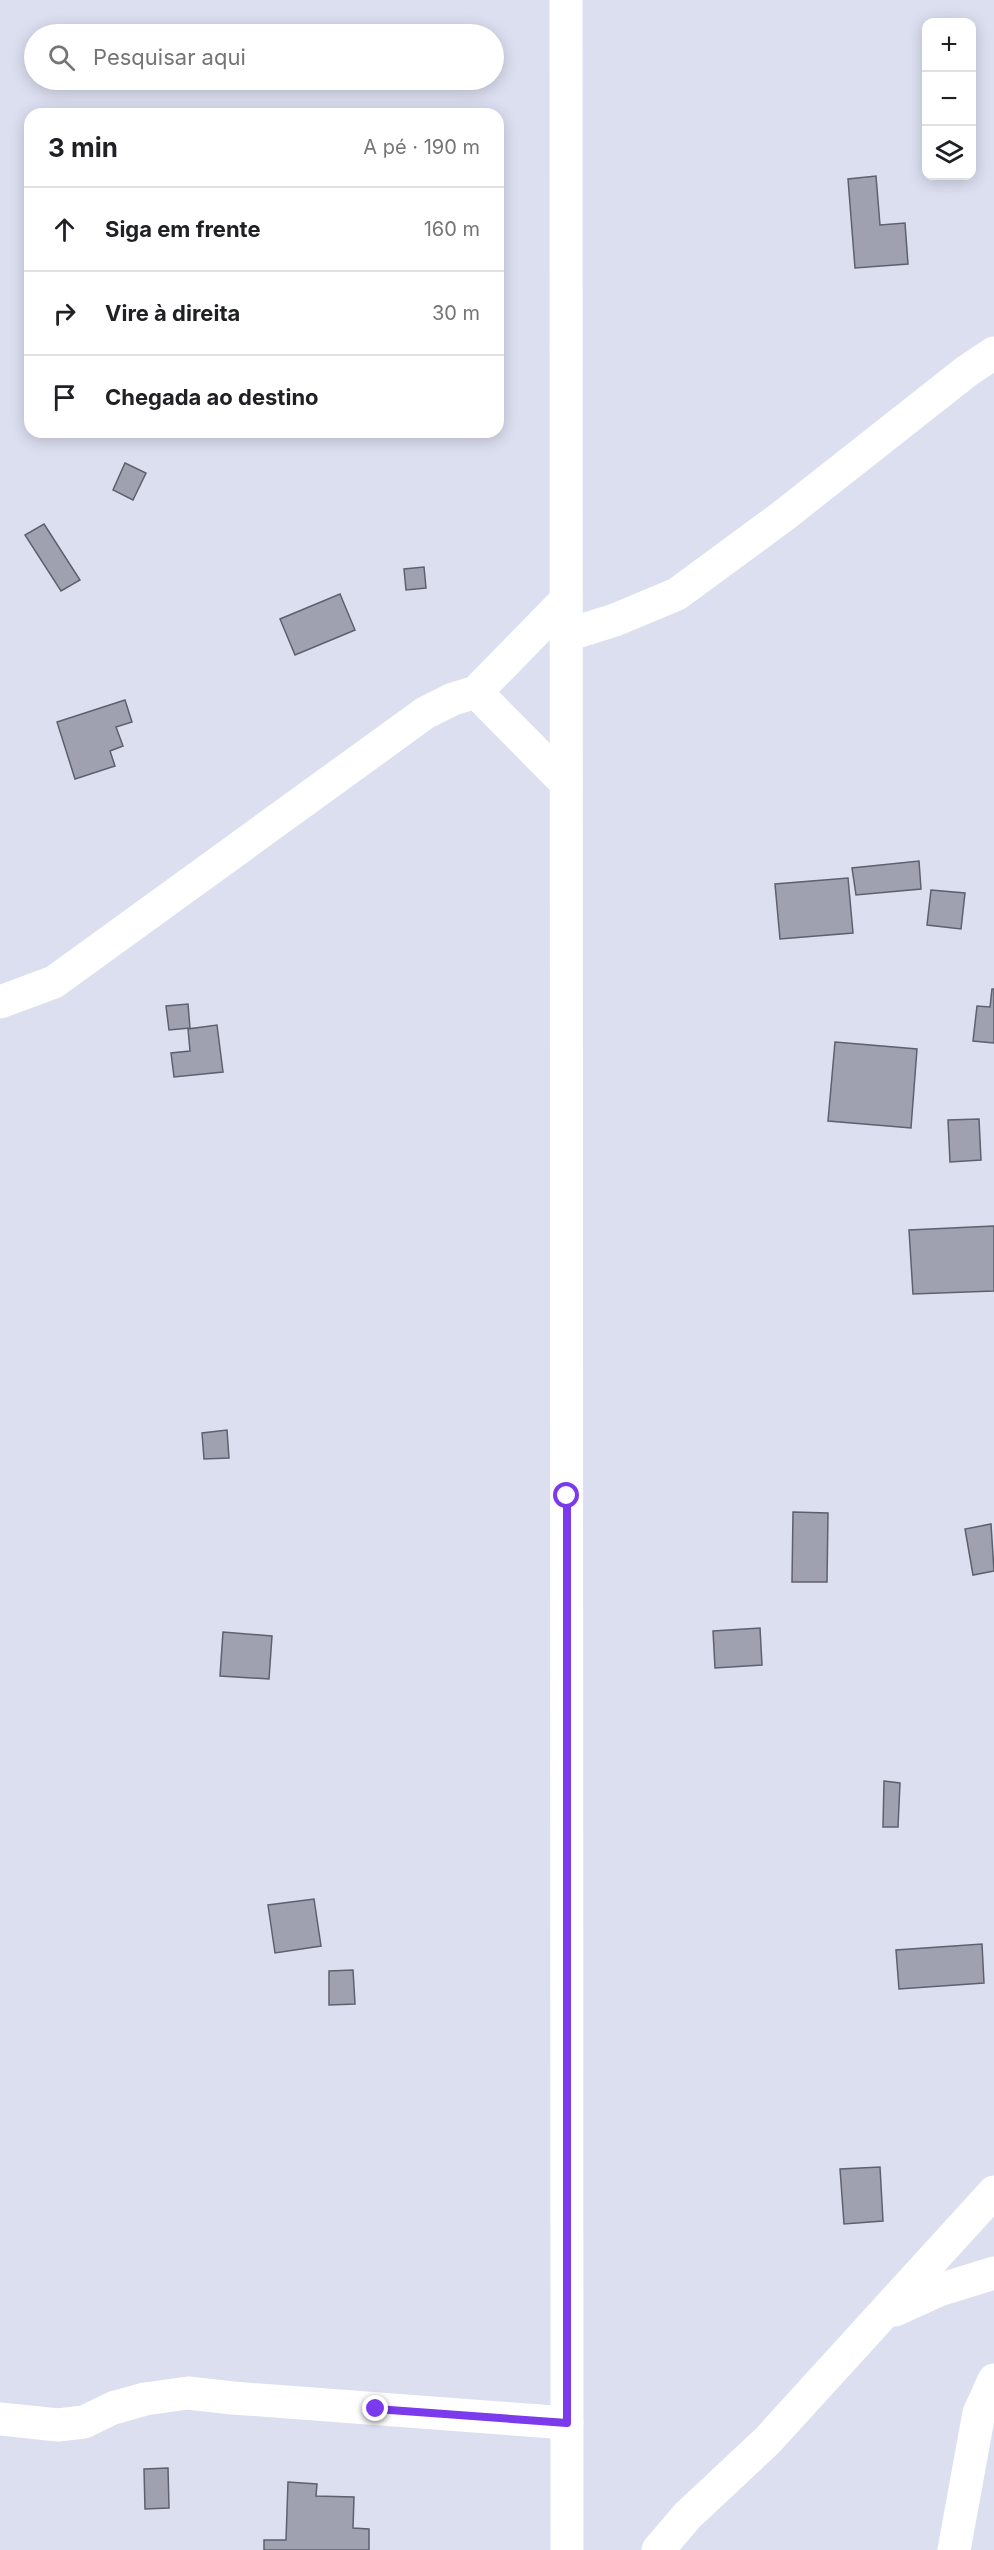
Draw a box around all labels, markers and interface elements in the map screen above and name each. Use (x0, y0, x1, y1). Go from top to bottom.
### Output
map controls (922, 18, 976, 180)
button: + (922, 18, 976, 72)
search box (24, 24, 504, 90)
icon: search (45, 41, 78, 74)
text: Pesquisar aqui (93, 44, 246, 70)
button: − (922, 72, 976, 126)
button: layers (922, 126, 976, 180)
text: 3 min (48, 132, 118, 163)
text: A pé · 190 m (363, 135, 480, 159)
icon: ahead (48, 213, 81, 246)
text: Siga em frente (105, 216, 261, 242)
text: 160 m (424, 217, 480, 241)
icon: right (48, 297, 81, 330)
text: Vire à direita (105, 300, 240, 326)
text: 30 m (432, 301, 480, 325)
icon: arrive (48, 381, 81, 414)
text: Chegada ao destino (105, 384, 319, 410)
route start (553, 1482, 579, 1508)
route end (362, 2395, 388, 2421)

